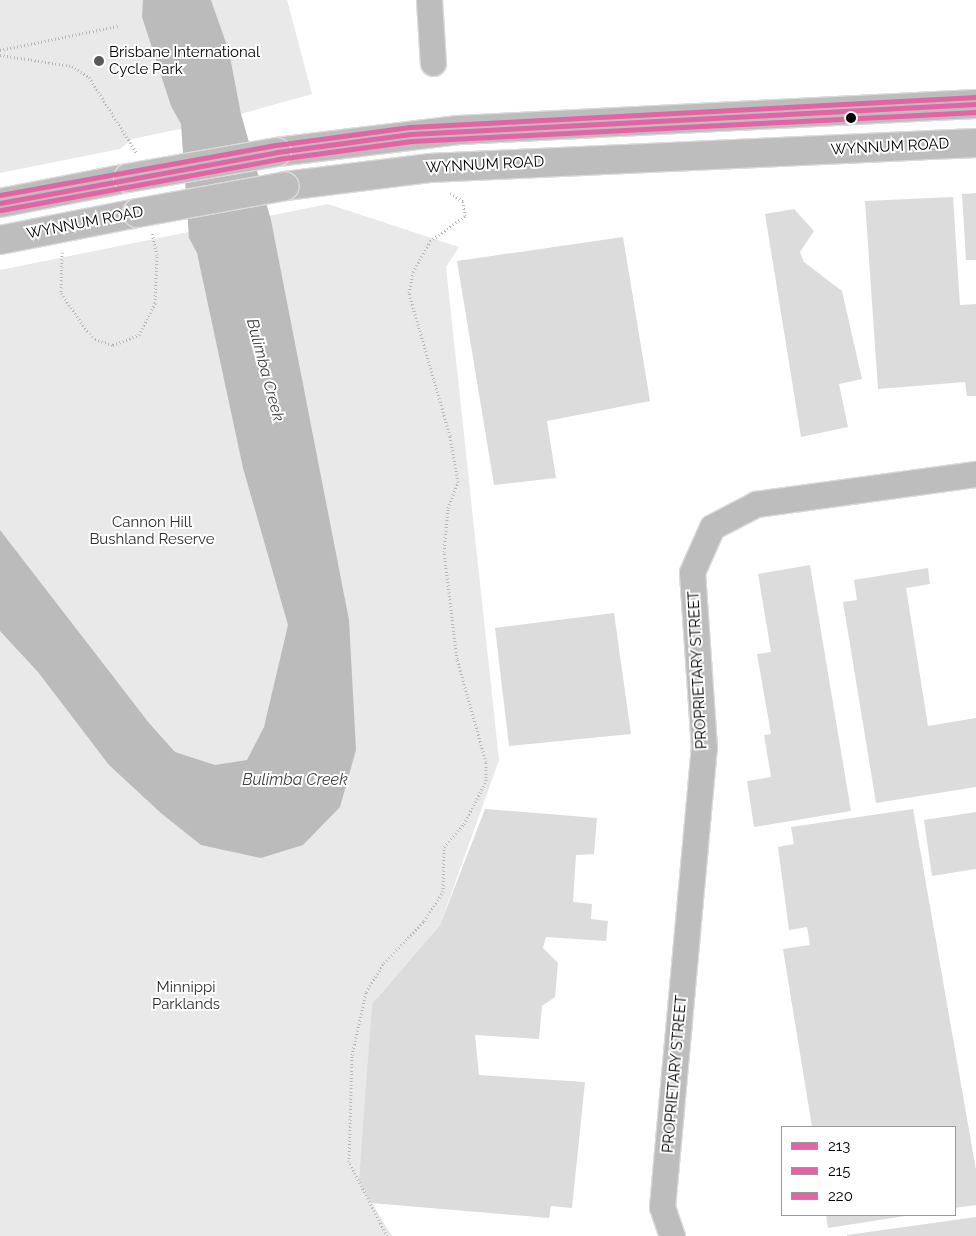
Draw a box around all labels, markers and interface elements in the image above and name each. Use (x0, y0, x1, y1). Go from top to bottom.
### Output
place label: Brisbane International Cycle Park (109, 43, 260, 78)
marker: Brisbane International Cycle Park (93, 55, 105, 67)
unlabelled marker (846, 113, 856, 123)
street label: WYNNUM ROAD (830, 135, 950, 159)
street label: WYNNUM ROAD (425, 153, 545, 177)
street label: WYNNUM ROAD (25, 203, 145, 243)
water label: Bulimba Creek (242, 317, 288, 423)
park label: Cannon Hill Bushland Reserve (89, 513, 215, 548)
street label: PROPRIETARY STREET (685, 590, 711, 750)
water label: Bulimba Creek (242, 770, 348, 790)
park label: Minnippi Parklands (152, 978, 220, 1013)
street label: PROPRIETARY STREET (659, 994, 691, 1154)
legend (781, 1126, 956, 1216)
text: 213 (828, 1137, 850, 1155)
text: 215 (828, 1162, 850, 1180)
text: 220 (828, 1187, 853, 1205)

